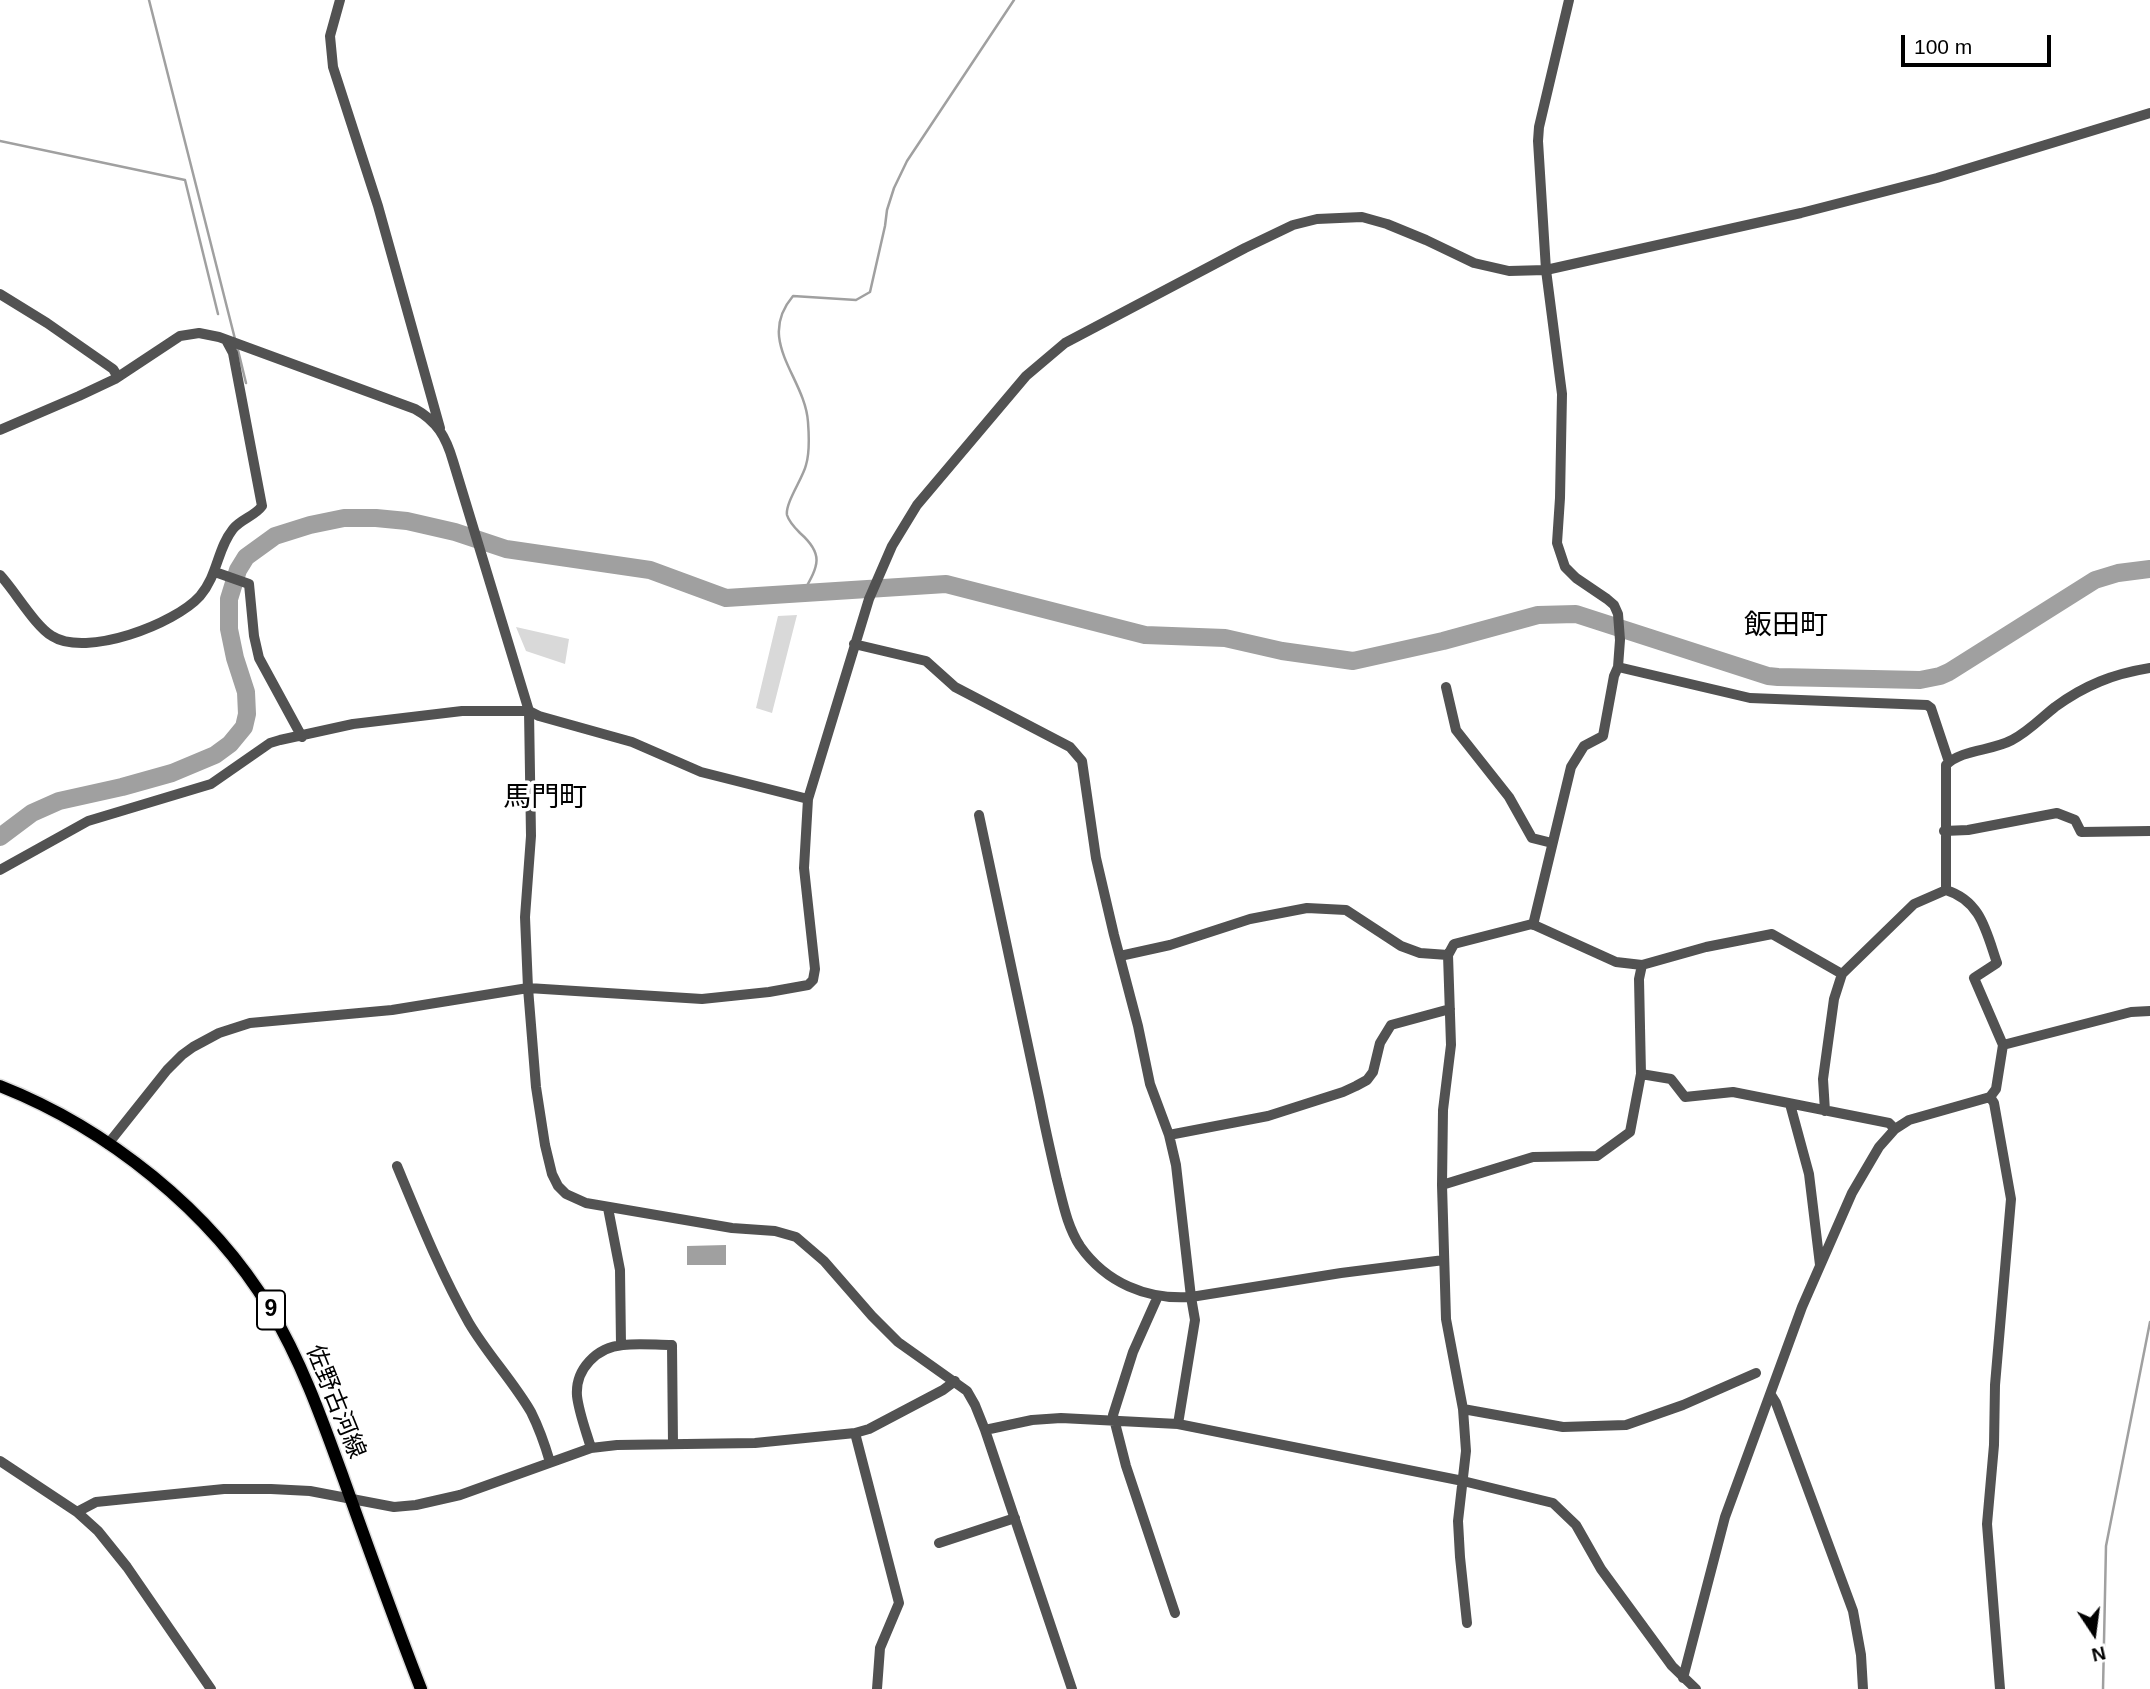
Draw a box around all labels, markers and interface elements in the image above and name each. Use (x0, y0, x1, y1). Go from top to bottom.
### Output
scale bar (1905, 21, 2056, 65)
text: 100 m (1914, 35, 1972, 58)
district label: 飯田町 (1744, 609, 1828, 643)
district label: 馬門町 (503, 781, 587, 815)
road number: 9 (257, 1290, 285, 1330)
street label: 佐野古河線 (299, 1341, 371, 1463)
north arrow (2059, 1598, 2129, 1668)
text: N (2090, 1642, 2108, 1666)

